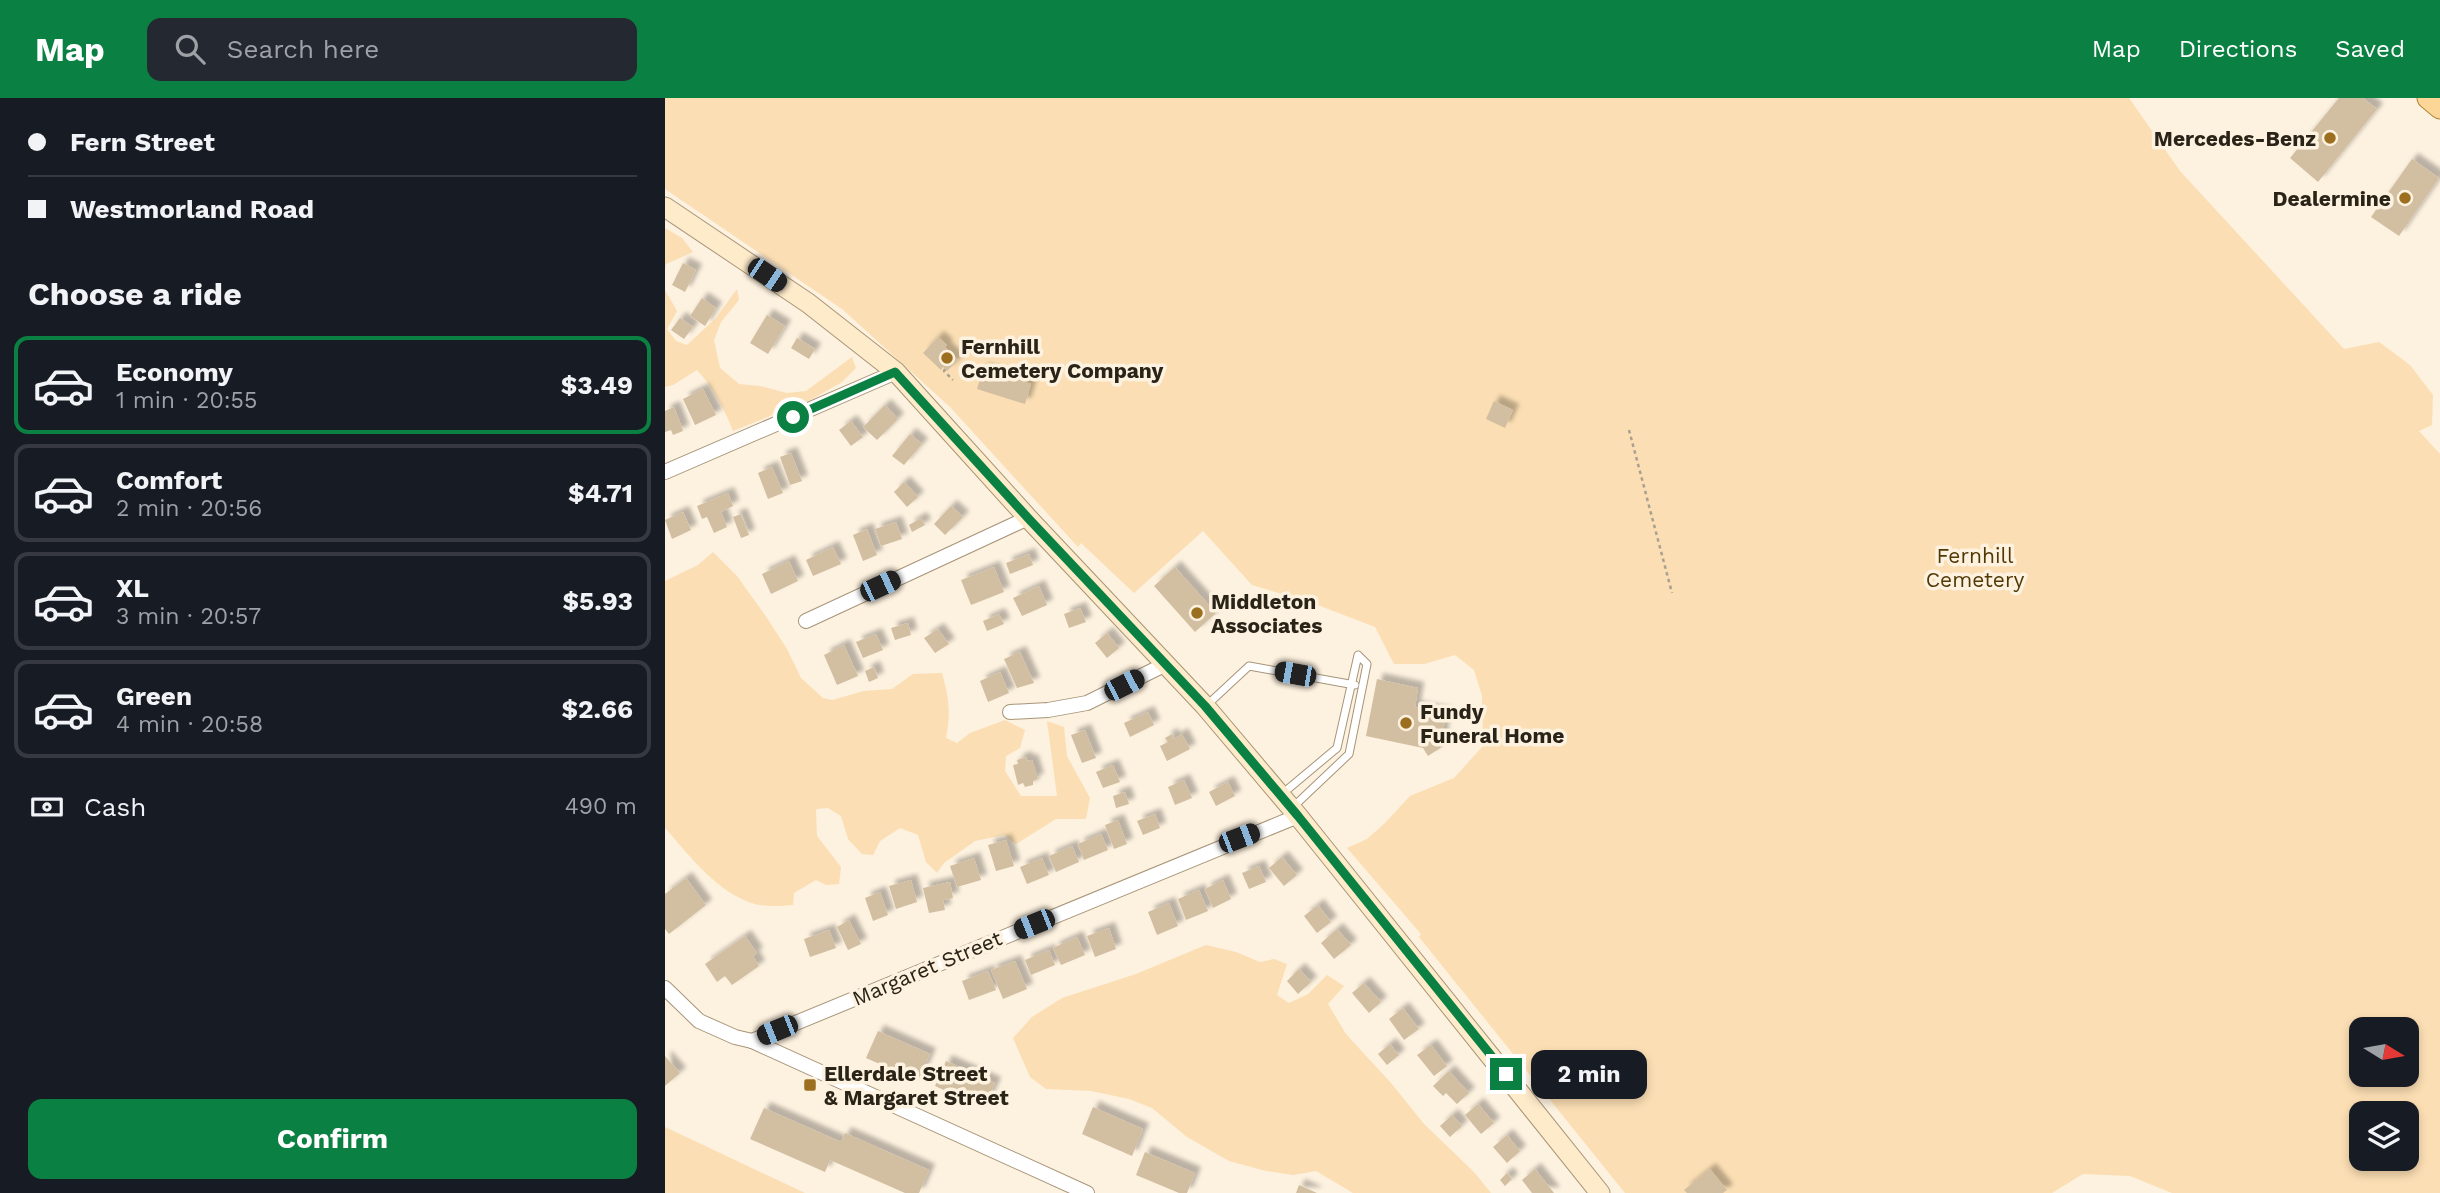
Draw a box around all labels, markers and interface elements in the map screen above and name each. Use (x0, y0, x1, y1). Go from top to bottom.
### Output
search box (147, 18, 637, 81)
text: Map (35, 30, 105, 69)
icon: search (171, 30, 209, 68)
text: Search here (227, 34, 379, 64)
text: Map (2092, 35, 2141, 63)
text: Directions (2179, 35, 2297, 63)
text: Saved (2335, 35, 2405, 63)
place label: Mercedes-Benz (2154, 126, 2316, 151)
text: Fern Street (70, 127, 215, 157)
marker: Mercedes-Benz (2322, 130, 2338, 146)
place label: Dealermine (2272, 186, 2391, 211)
marker: Dealermine (2397, 190, 2413, 206)
text: Westmorland Road (70, 194, 314, 224)
car (744, 255, 791, 295)
text: Choose a ride (28, 275, 242, 313)
place label: Fernhill Cemetery Company (961, 334, 1163, 383)
marker: Fernhill Cemetery Company (939, 350, 955, 366)
icon: car (32, 354, 95, 417)
text: Economy (116, 357, 233, 387)
text: $3.49 (561, 370, 633, 400)
text: 1 min · 20:55 (116, 387, 257, 414)
route start (777, 401, 809, 433)
icon: car (32, 462, 95, 525)
text: Comfort (116, 465, 222, 495)
text: $4.71 (568, 478, 633, 508)
text: 2 min · 20:56 (116, 495, 262, 522)
park label: Fernhill Cemetery (1926, 543, 2024, 592)
car (857, 568, 904, 604)
icon: car (32, 570, 95, 633)
text: XL (116, 573, 149, 603)
text: $5.93 (562, 586, 633, 616)
place label: Middleton Associates (1211, 589, 1322, 638)
text: 3 min · 20:57 (116, 603, 261, 630)
marker: Middleton Associates (1189, 605, 1205, 621)
car (1273, 660, 1318, 688)
car (1101, 666, 1148, 704)
icon: car (32, 678, 95, 741)
text: Green (116, 681, 192, 711)
text: $2.66 (561, 694, 633, 724)
place label: Fundy Funeral Home (1420, 699, 1564, 748)
text: 4 min · 20:58 (116, 711, 263, 738)
marker: Fundy Funeral Home (1398, 715, 1414, 731)
icon: cash (28, 788, 66, 826)
text: Cash (84, 792, 146, 822)
text: 490 m (565, 793, 637, 820)
car (1216, 821, 1263, 855)
car (1011, 906, 1058, 942)
street label: Margaret Street (848, 925, 1006, 1011)
car (754, 1012, 801, 1048)
north arrow (2349, 1017, 2419, 1087)
map controls (2349, 1017, 2419, 1171)
callout: 2 min (1531, 1049, 1646, 1098)
route end (1490, 1058, 1522, 1090)
place label: Ellerdale Street & Margaret Street (824, 1061, 1009, 1110)
text: 2 min (1558, 1061, 1620, 1088)
marker: Ellerdale Street & Margaret Street (802, 1077, 818, 1093)
button: Confirm (28, 1099, 637, 1179)
button: layers (2349, 1101, 2419, 1171)

